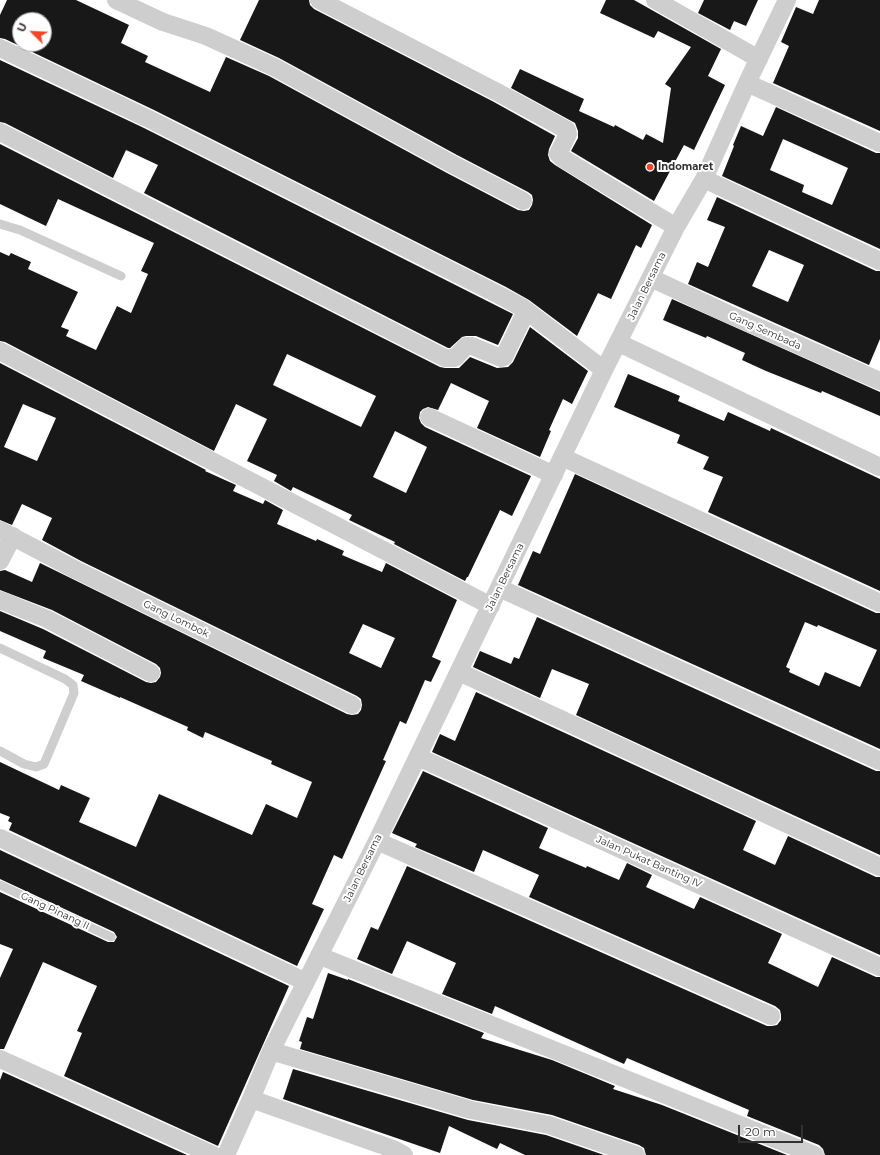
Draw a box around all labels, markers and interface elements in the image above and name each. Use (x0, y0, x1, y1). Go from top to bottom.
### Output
north arrow (12, 12, 52, 52)
text: U (14, 21, 30, 34)
place label: Indomaret (658, 161, 713, 173)
marker: Indomaret (645, 162, 655, 172)
street label: Jalan Bersama (625, 250, 669, 322)
street label: Gang Sembada (727, 310, 803, 352)
street label: Jalan Bersama (483, 541, 527, 613)
street label: Gang Lombok (141, 598, 211, 640)
street label: Jalan Bersama (341, 832, 385, 904)
street label: Jalan Pukat Banting IV (594, 833, 704, 891)
street label: Gang Pinang II (19, 890, 91, 932)
scale bar (740, 1117, 805, 1143)
text: 20 m (745, 1124, 776, 1139)

